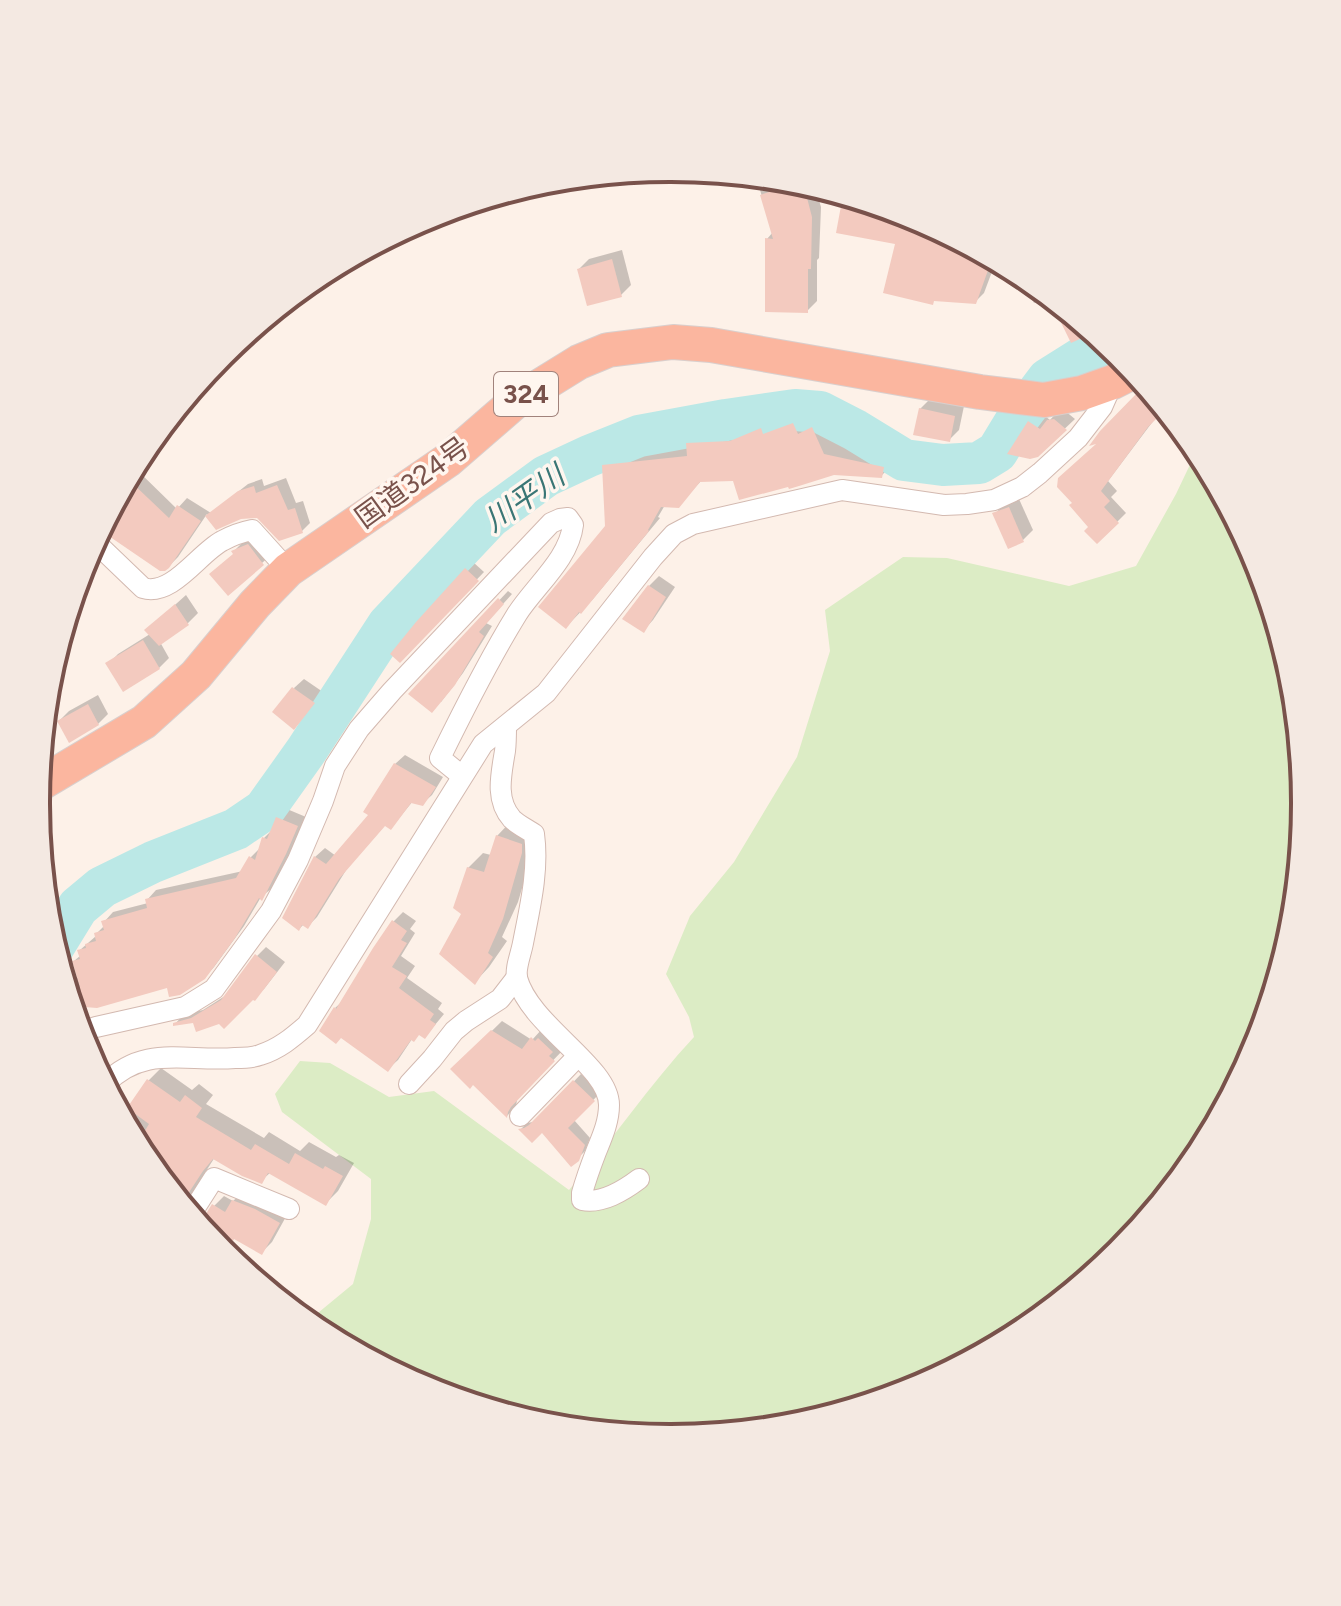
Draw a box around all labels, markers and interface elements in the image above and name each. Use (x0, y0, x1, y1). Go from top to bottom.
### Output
road number: 324 (494, 372, 558, 416)
street label: 国道324号 (348, 429, 476, 535)
water label: 川平川 (477, 455, 574, 539)

